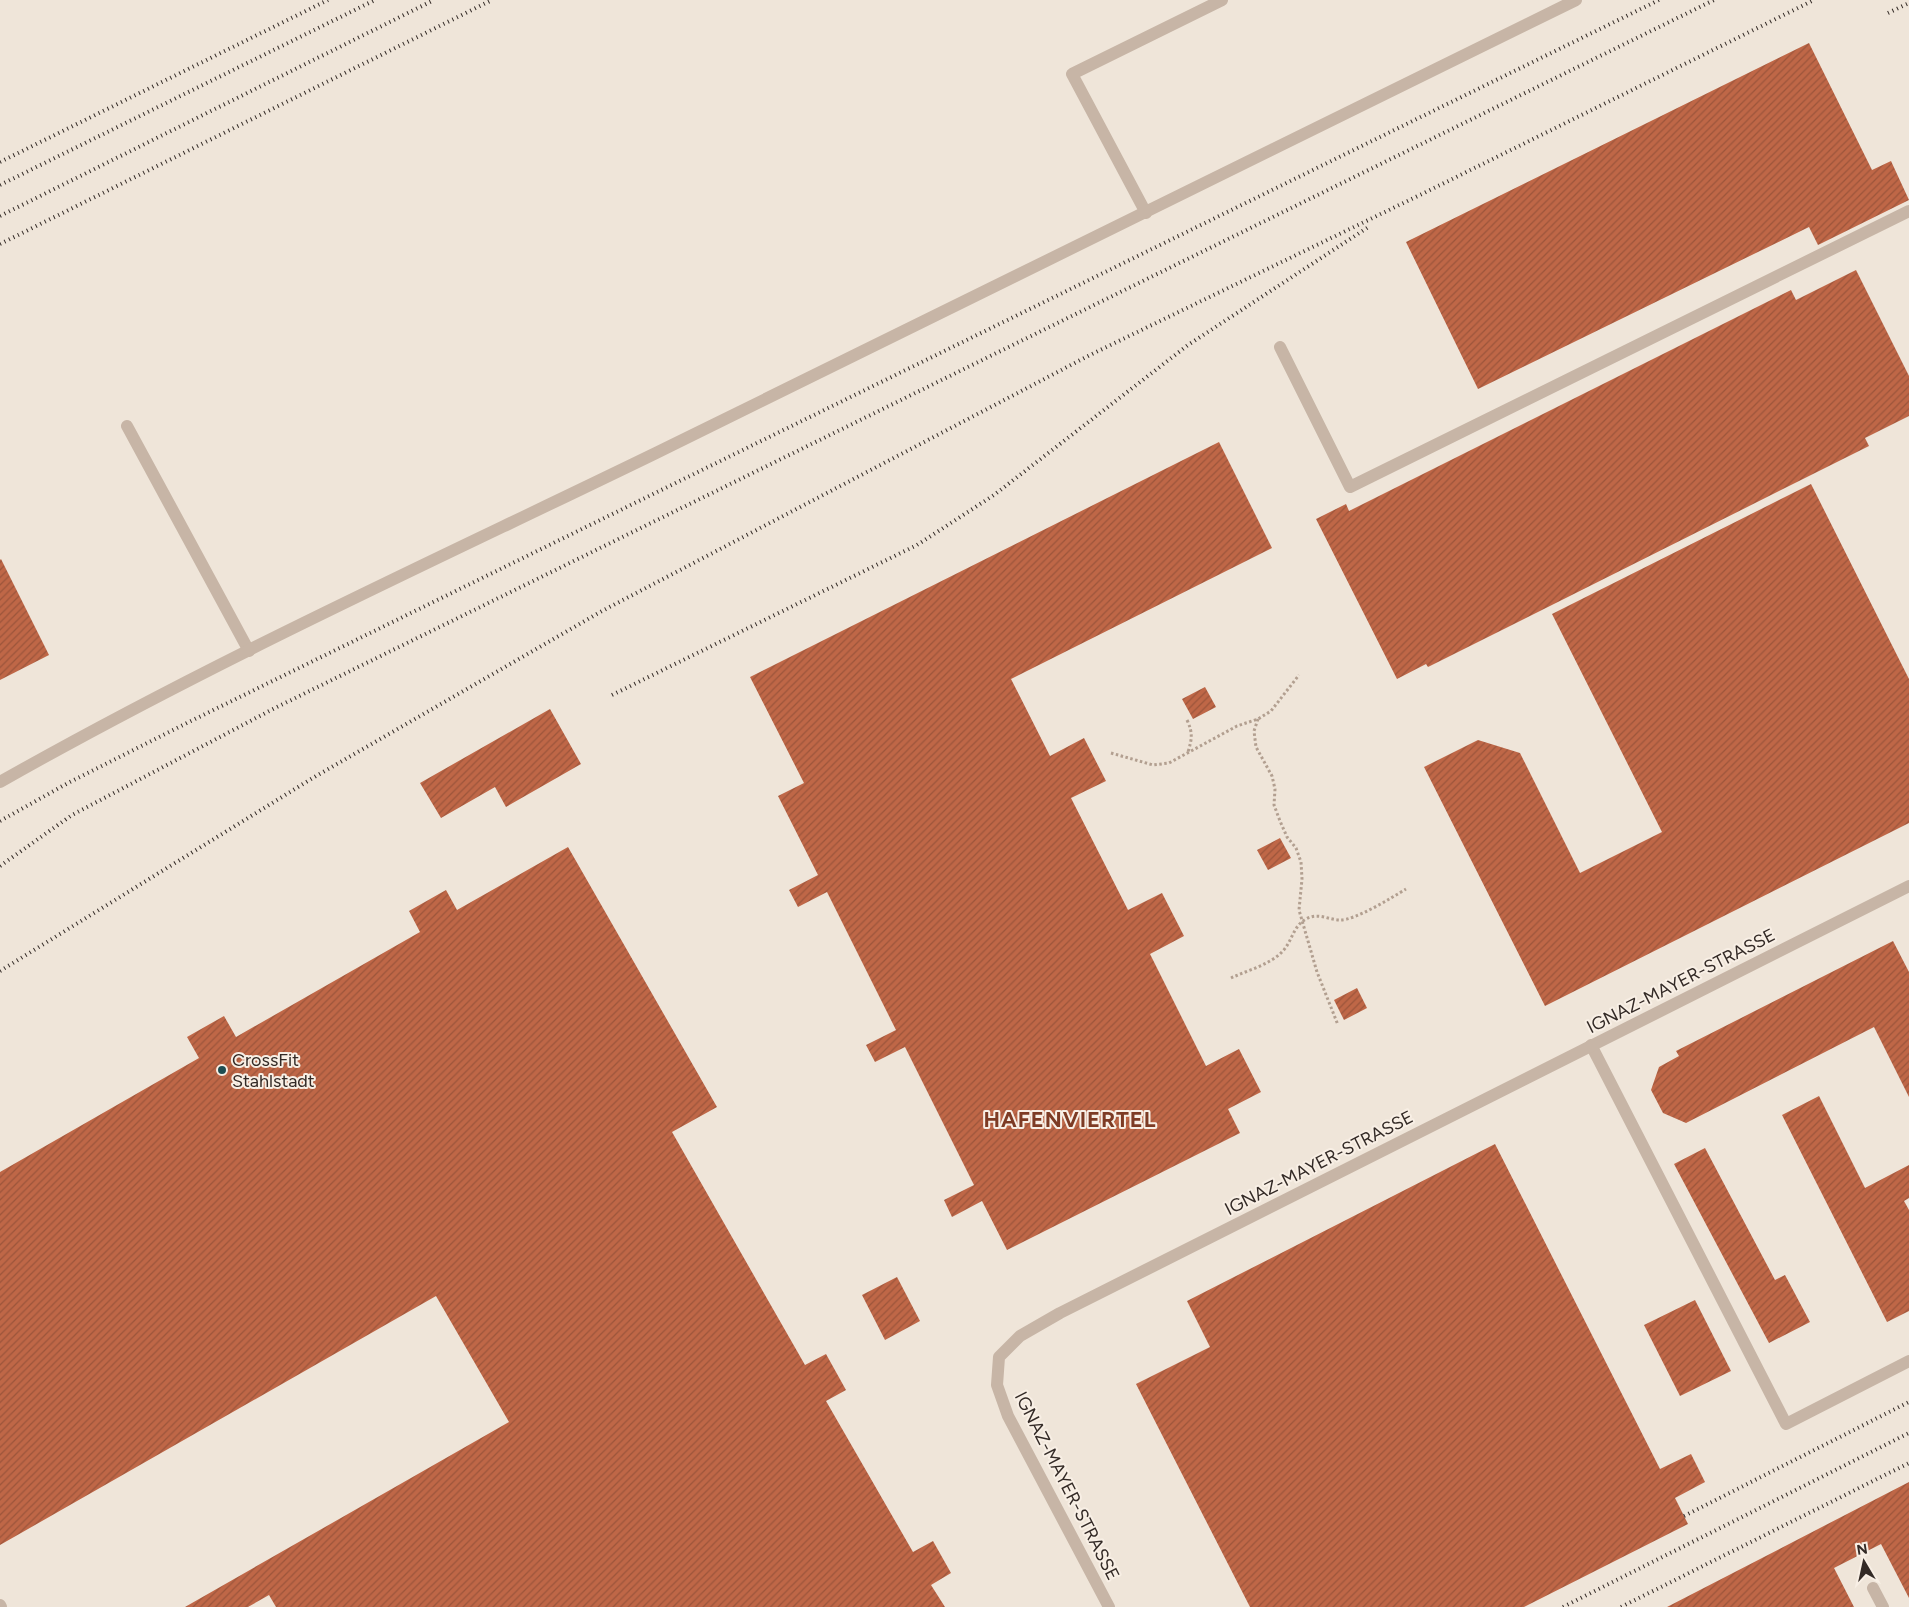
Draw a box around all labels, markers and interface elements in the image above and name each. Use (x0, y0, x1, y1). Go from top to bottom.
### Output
street label: IGNAZ-MAYER-STRASSE (1583, 924, 1779, 1038)
place label: CrossFit Stahlstadt (232, 1049, 315, 1092)
marker: CrossFit Stahlstadt (216, 1064, 228, 1076)
district label: HAFENVIERTEL (983, 1106, 1157, 1133)
street label: IGNAZ-MAYER-STRASSE (1221, 1106, 1417, 1220)
street label: IGNAZ-MAYER-STRASSE (1010, 1388, 1124, 1584)
north arrow (1839, 1537, 1889, 1587)
text: N (1855, 1540, 1869, 1559)

